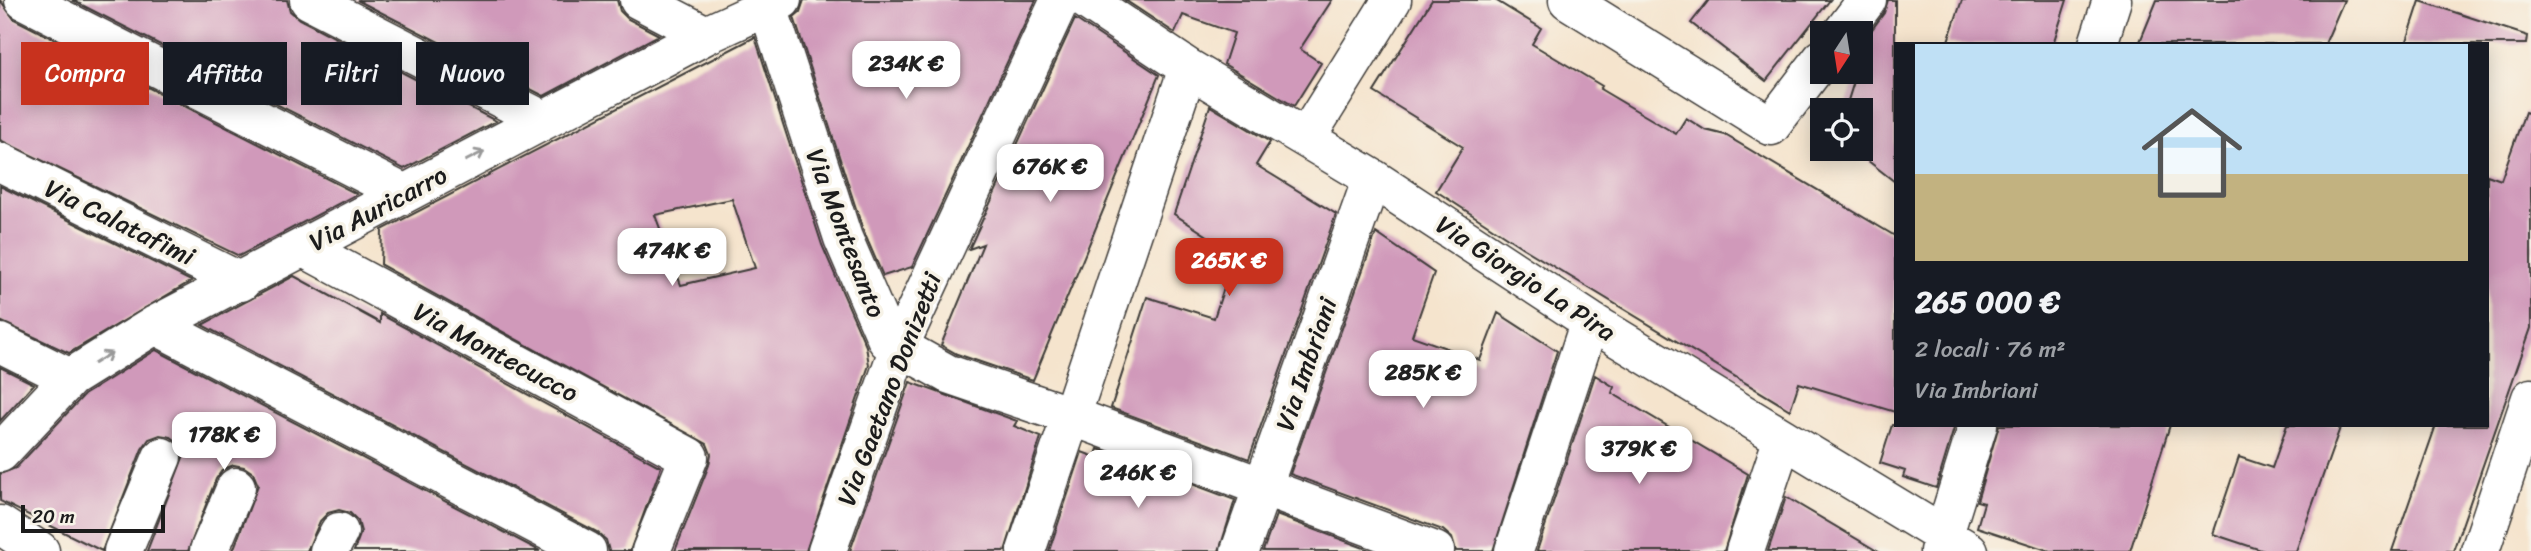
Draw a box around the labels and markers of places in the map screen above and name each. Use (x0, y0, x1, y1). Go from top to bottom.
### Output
pin: 234K € (849, 42, 963, 101)
pin: 676K € (993, 144, 1107, 204)
pin: 474K € (615, 229, 729, 288)
pin: 265K € (1172, 238, 1286, 298)
pin: 285K € (1366, 350, 1480, 410)
pin: 178K € (167, 412, 281, 472)
pin: 379K € (1582, 426, 1696, 486)
pin: 246K € (1081, 450, 1195, 510)

